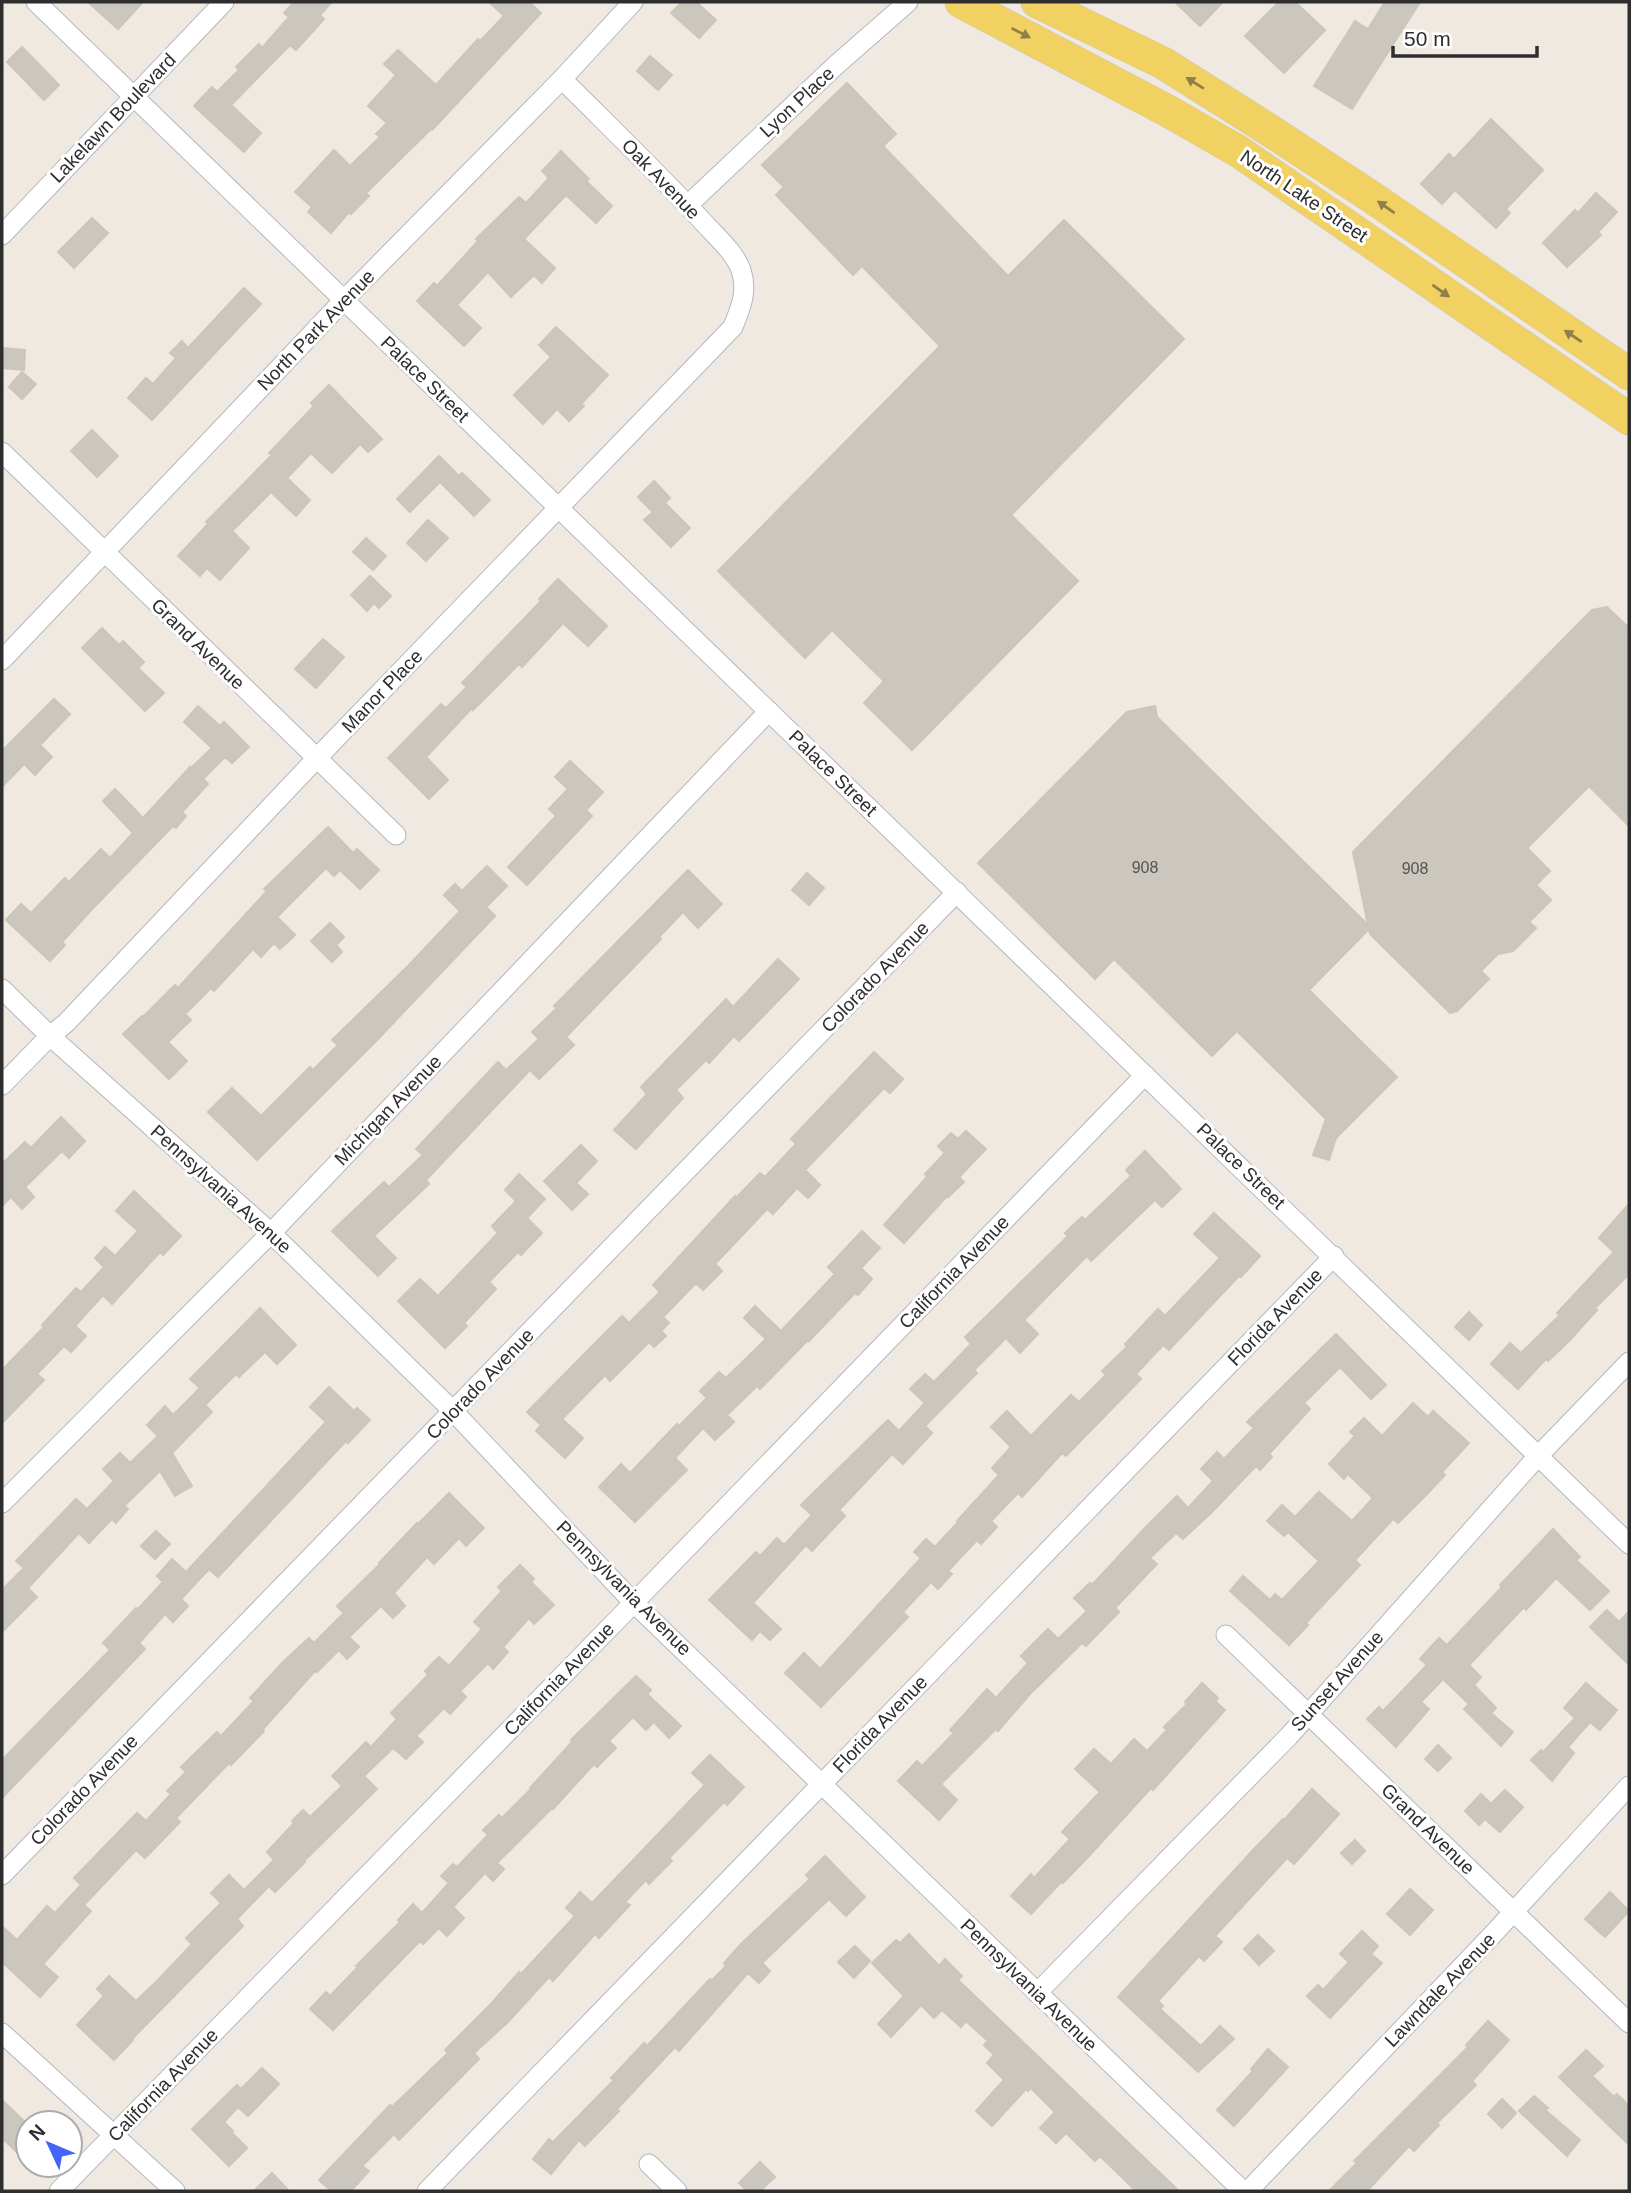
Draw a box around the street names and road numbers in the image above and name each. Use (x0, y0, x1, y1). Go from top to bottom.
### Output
street label: Lakelawn Boulevard (46, 49, 180, 187)
street label: Lyon Place (756, 63, 838, 141)
street label: Oak Avenue (618, 135, 704, 223)
street label: North Lake Street (1236, 146, 1372, 247)
street label: North Park Avenue (253, 265, 379, 395)
street label: Palace Street (377, 332, 474, 427)
street label: Grand Avenue (147, 594, 249, 694)
street label: Manor Place (337, 645, 427, 737)
street label: Palace Street (785, 726, 882, 821)
street label: Colorado Avenue (817, 917, 933, 1037)
street label: Michigan Avenue (330, 1051, 446, 1169)
street label: Palace Street (1193, 1119, 1290, 1214)
street label: Pennsylvania Avenue (147, 1121, 295, 1257)
street label: California Avenue (895, 1211, 1013, 1333)
street label: Florida Avenue (1224, 1264, 1326, 1370)
street label: Colorado Avenue (422, 1324, 538, 1444)
street label: Pennsylvania Avenue (552, 1516, 696, 1660)
street label: California Avenue (500, 1618, 618, 1740)
street label: Sunset Avenue (1287, 1627, 1387, 1735)
street label: Florida Avenue (829, 1671, 931, 1777)
street label: Colorado Avenue (26, 1730, 142, 1850)
street label: Grand Avenue (1377, 1779, 1479, 1879)
street label: Pennsylvania Avenue (956, 1914, 1102, 2056)
street label: Lawndale Avenue (1380, 1929, 1500, 2051)
street label: California Avenue (104, 2024, 222, 2146)

